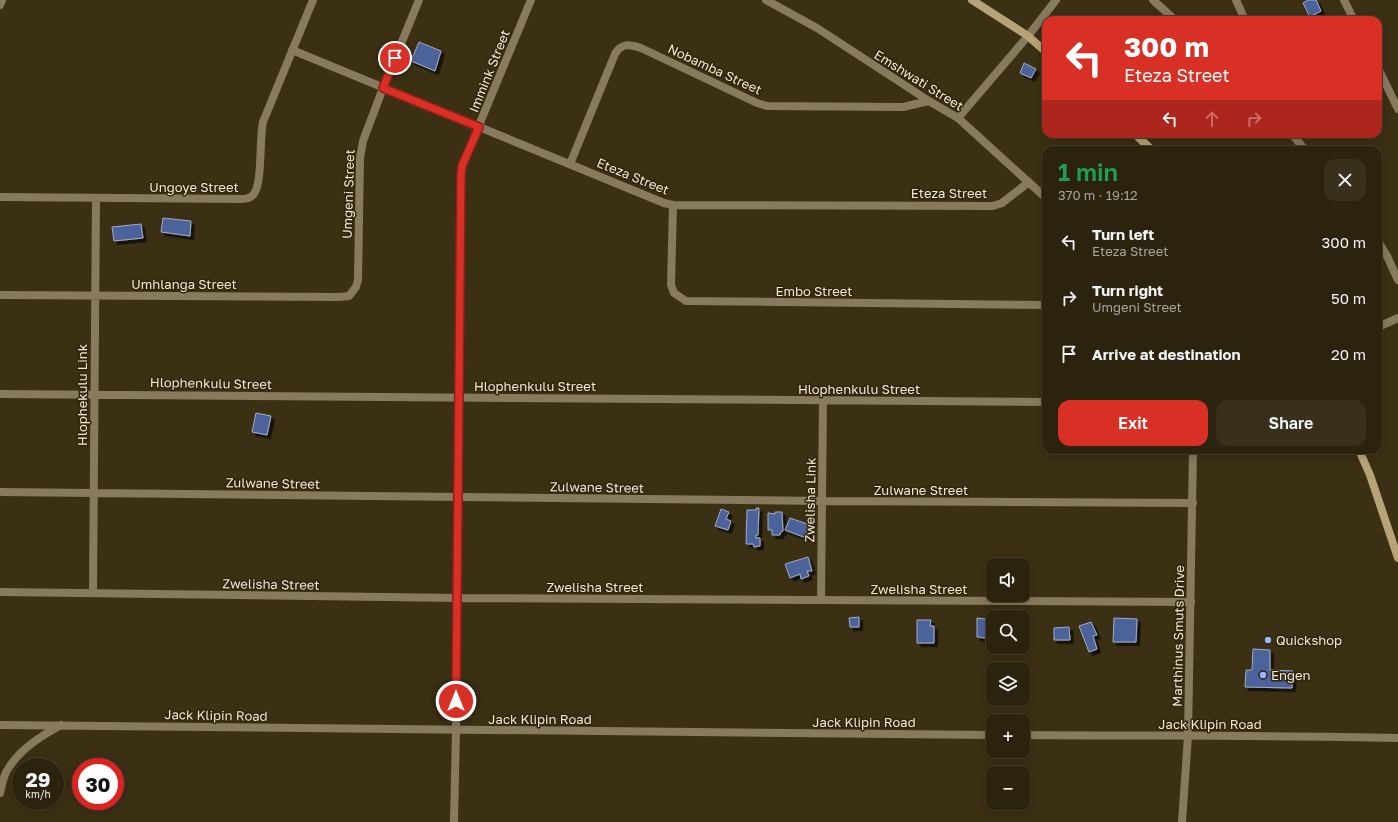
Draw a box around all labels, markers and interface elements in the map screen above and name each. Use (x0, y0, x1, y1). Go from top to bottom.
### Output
street label: Immink Street (465, 27, 513, 115)
text: 300 m (1124, 30, 1209, 63)
icon: left (1058, 32, 1110, 84)
street label: Nobamba Street (666, 40, 764, 98)
pin (378, 41, 412, 75)
street label: Emshwati Street (871, 46, 967, 114)
icon: arrive (384, 47, 406, 69)
text: Eteza Street (1124, 64, 1230, 86)
icon: left (1159, 108, 1181, 130)
icon: ahead (1201, 108, 1223, 130)
icon: right (1243, 108, 1265, 130)
street label: Umgeni Street (338, 149, 358, 239)
street label: Eteza Street (595, 154, 671, 198)
text: 1 min (1058, 157, 1118, 186)
button: close (1324, 159, 1366, 201)
street label: Ungoye Street (149, 179, 239, 195)
street label: Eteza Street (911, 185, 987, 201)
text: 370 m · 19:12 (1058, 187, 1138, 203)
text: Turn left (1092, 225, 1154, 243)
icon: left (1058, 231, 1080, 253)
text: 300 m (1322, 233, 1366, 251)
text: Eteza Street (1092, 243, 1168, 259)
street label: Umhlanga Street (131, 276, 237, 292)
text: Turn right (1092, 281, 1163, 299)
street label: Embo Street (776, 283, 852, 299)
icon: right (1058, 287, 1080, 309)
text: 50 m (1331, 289, 1366, 307)
text: Umgeni Street (1092, 299, 1182, 315)
street label: Hlophekulu Link (74, 343, 90, 446)
icon: arrive (1058, 343, 1080, 365)
text: Arrive at destination (1092, 345, 1241, 363)
text: 20 m (1331, 345, 1366, 363)
street label: Hlophenkulu Street (150, 374, 272, 392)
street label: Hlophenkulu Street (474, 378, 596, 394)
street label: Hlophenkulu Street (798, 381, 920, 397)
button: Exit (1058, 400, 1208, 446)
button: Share (1216, 400, 1366, 446)
street label: Zwelisha Link (801, 457, 819, 543)
street label: Zulwane Street (226, 474, 320, 492)
street label: Zulwane Street (550, 478, 644, 496)
street label: Zulwane Street (874, 482, 968, 498)
map controls (986, 558, 1030, 810)
button: sound (986, 558, 1030, 602)
street label: Marthinus Smuts Drive (1169, 565, 1187, 707)
street label: Zwelisha Street (222, 575, 320, 593)
street label: Zwelisha Street (546, 579, 644, 595)
street label: Zwelisha Street (870, 581, 968, 597)
button: search (986, 610, 1030, 654)
place label: Quickshop (1276, 632, 1342, 648)
marker: Quickshop (1263, 635, 1273, 645)
button: layers (986, 662, 1030, 706)
place label: Engen (1271, 667, 1310, 683)
marker: Engen (1258, 670, 1268, 680)
position arrow (435, 680, 477, 722)
street label: Jack Klipin Road (164, 706, 268, 724)
street label: Jack Klipin Road (488, 711, 592, 727)
street label: Jack Klipin Road (812, 714, 916, 730)
button: + (986, 714, 1030, 758)
street label: Jack Klipin Road (1158, 716, 1262, 732)
speed limit sign: 30 (72, 758, 124, 810)
button: − (986, 766, 1030, 810)
text: 29 (26, 767, 50, 791)
text: km/h (25, 788, 51, 800)

